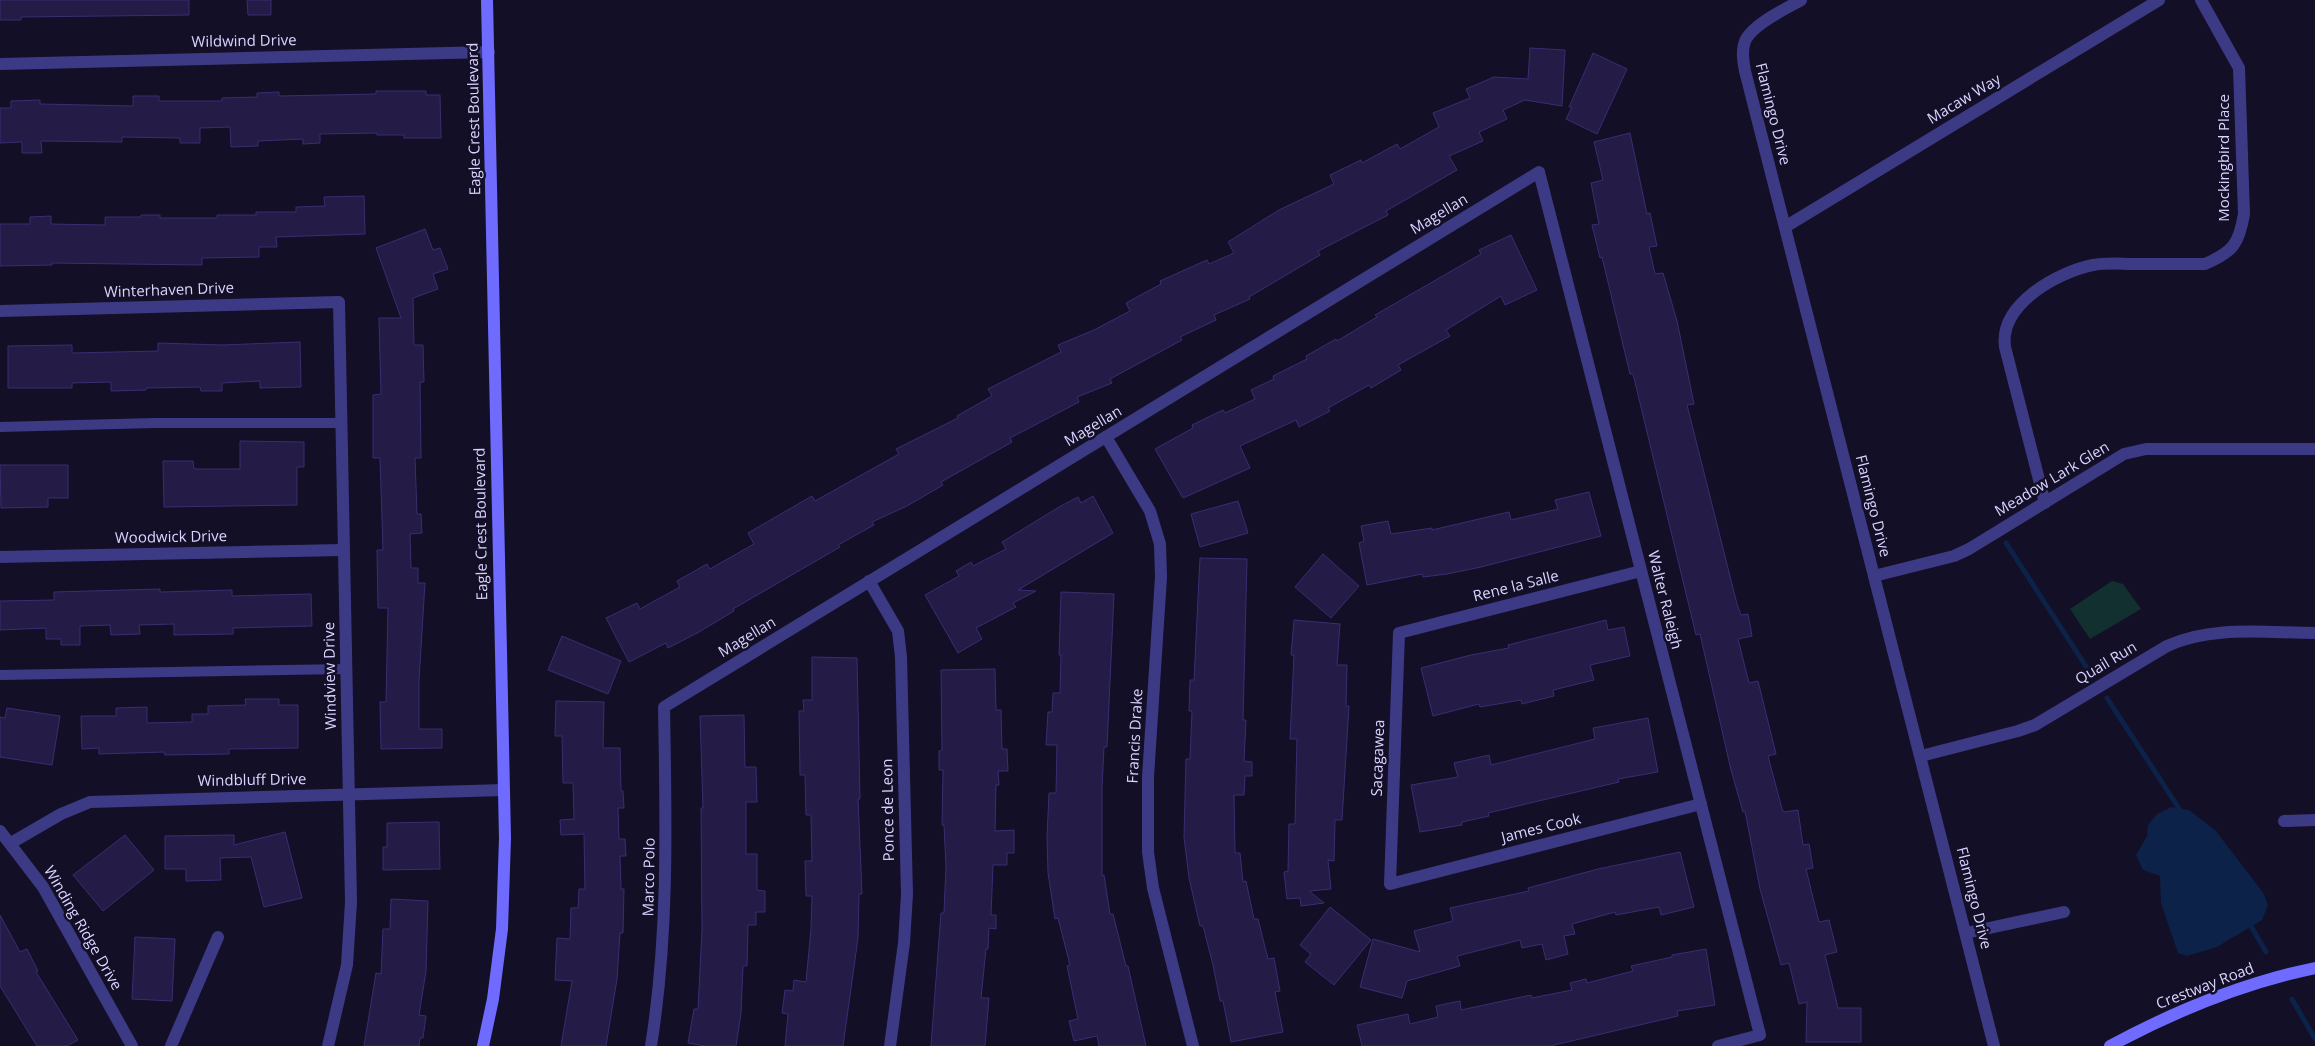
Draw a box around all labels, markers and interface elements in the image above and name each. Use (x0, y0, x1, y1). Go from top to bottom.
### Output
street label: Wildwind Drive (191, 29, 297, 51)
street label: Eagle Crest Boulevard (462, 43, 484, 195)
street label: Flamingo Drive (1752, 61, 1796, 167)
street label: Macaw Way (1923, 68, 2004, 128)
street label: Mockingbird Place (2213, 94, 2233, 222)
street label: Magellan (1406, 188, 1471, 238)
street label: Winterhaven Drive (104, 277, 234, 301)
street label: Magellan (1060, 400, 1125, 450)
street label: Meadow Lark Glen (1990, 436, 2113, 520)
street label: Eagle Crest Boulevard (469, 448, 491, 600)
street label: Flamingo Drive (1852, 453, 1896, 559)
street label: Woodwick Drive (115, 525, 227, 547)
street label: Walter Raleigh (1644, 548, 1688, 651)
street label: Rene la Salle (1471, 565, 1561, 605)
street label: Magellan (714, 611, 779, 661)
street label: Windview Drive (318, 622, 340, 730)
street label: Quail Run (2071, 636, 2140, 688)
street label: Francis Drake (1122, 688, 1146, 784)
street label: Sacagawea (1366, 719, 1388, 797)
street label: Ponce de Leon (876, 758, 898, 862)
street label: Windbluff Drive (197, 768, 307, 790)
street label: James Cook (1497, 807, 1583, 847)
street label: Marco Polo (637, 837, 659, 917)
street label: Flamingo Drive (1953, 845, 1997, 951)
street label: Winding Ridge Drive (40, 862, 128, 993)
street label: Crestway Road (2153, 957, 2257, 1013)

